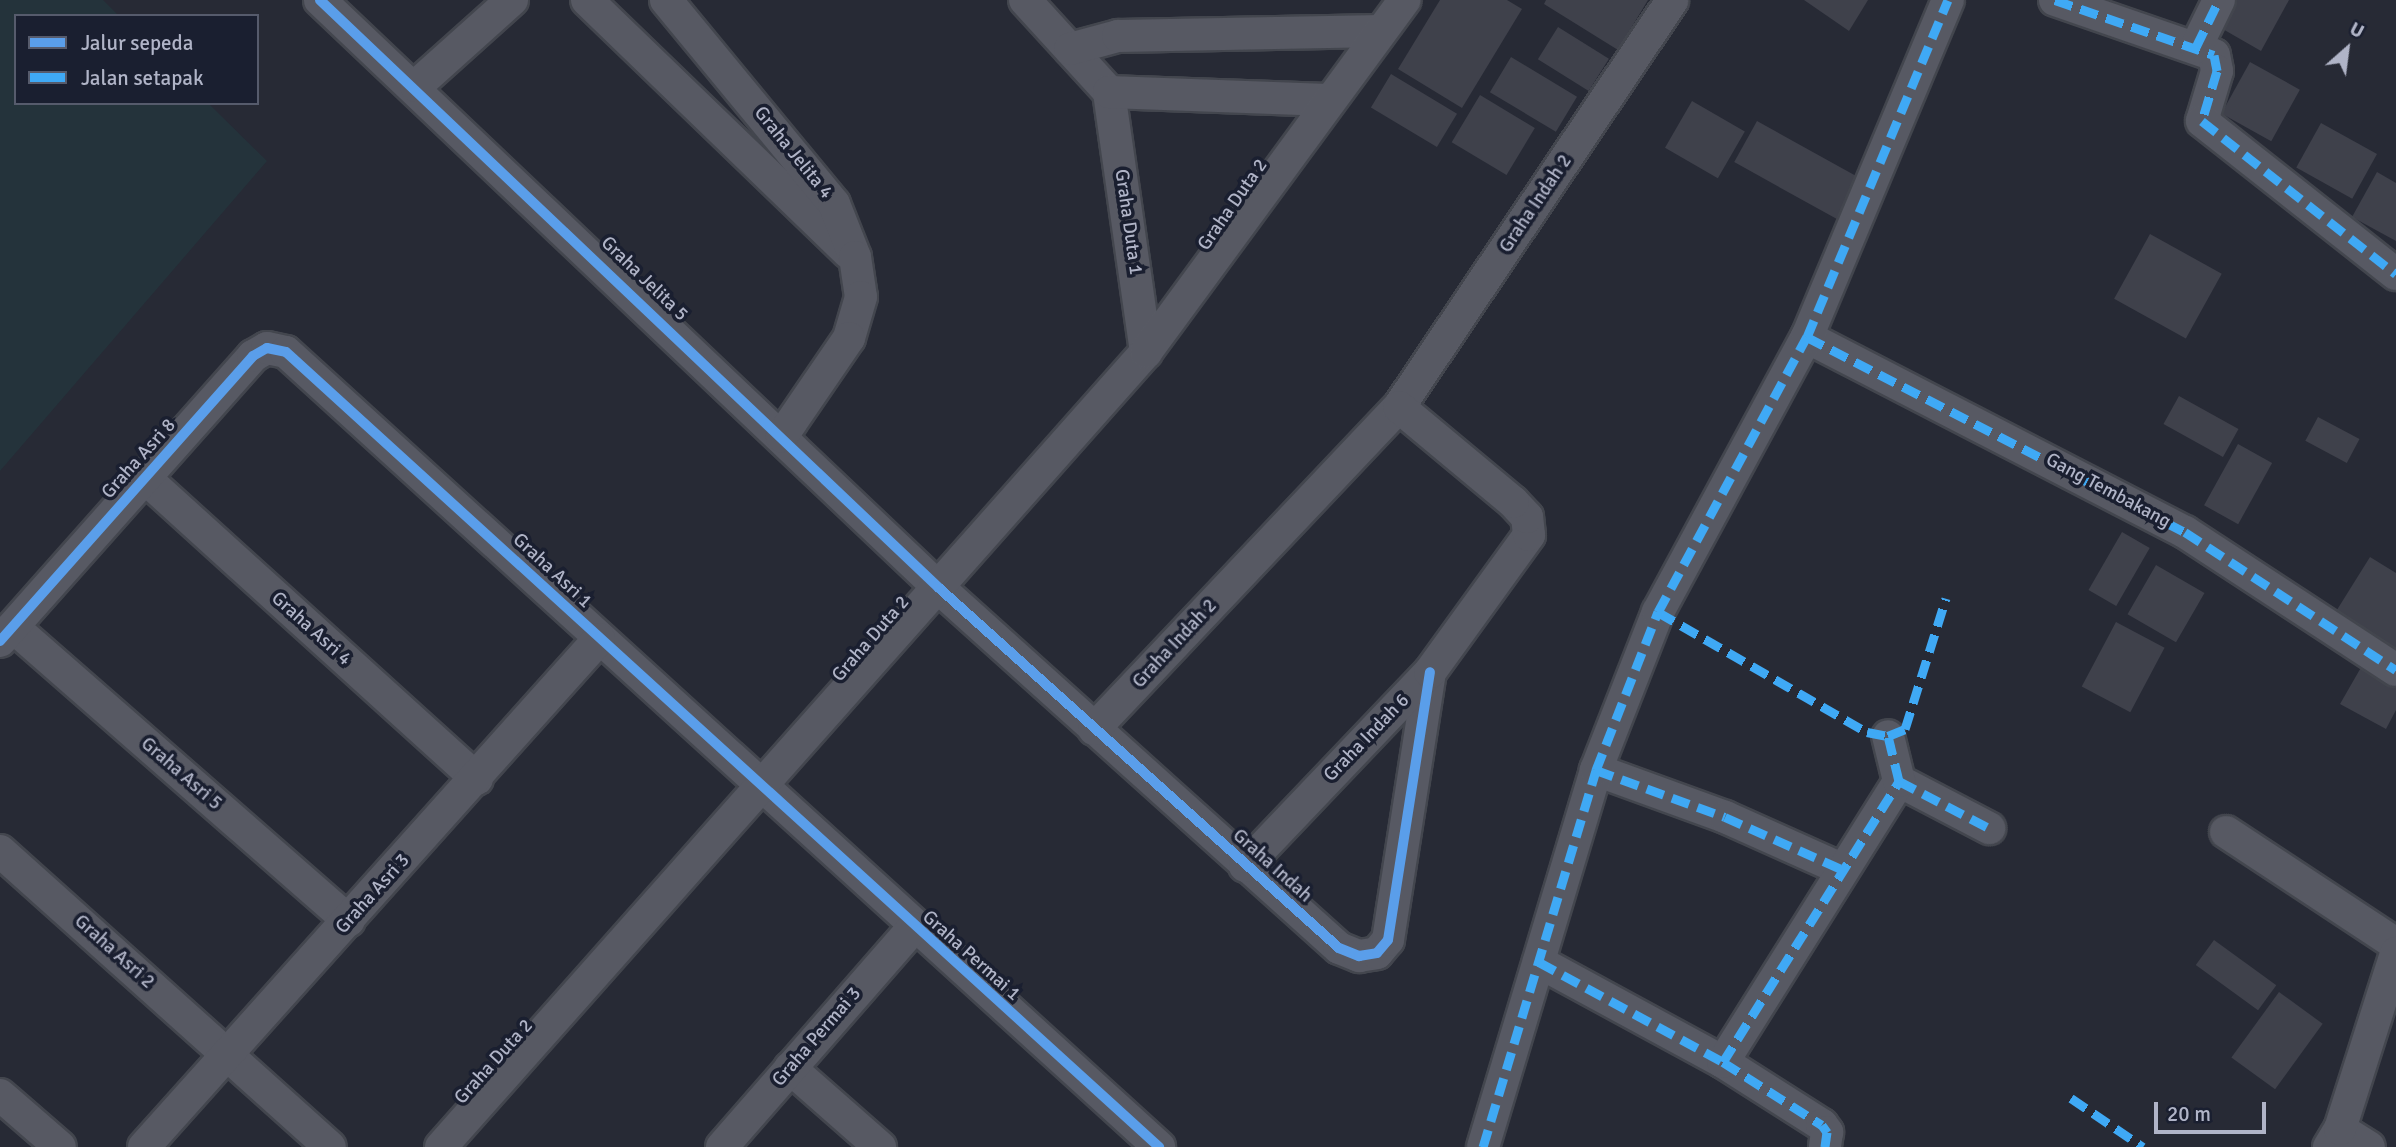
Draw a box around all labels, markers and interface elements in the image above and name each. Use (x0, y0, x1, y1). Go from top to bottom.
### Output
legend (14, 14, 259, 105)
north arrow (2312, 14, 2382, 84)
text: U (2346, 17, 2368, 44)
text: Jalur sepeda (81, 30, 193, 56)
text: Jalan setapak (81, 65, 203, 91)
street label: Graha Jelita 4 (749, 102, 837, 204)
street label: Graha Indah 2 (1495, 151, 1577, 257)
street label: Graha Duta 2 (1193, 155, 1273, 255)
street label: Graha Duta 1 (1109, 168, 1147, 276)
street label: Graha Jelita 5 (596, 232, 692, 326)
street label: Graha Asri 8 (97, 414, 181, 504)
street label: Gang Tembakang (2042, 449, 2174, 533)
street label: Graha Asri 1 (508, 529, 596, 613)
street label: Graha Asri 4 (266, 587, 356, 671)
street label: Graha Duta 2 (828, 591, 914, 687)
street label: Graha Indah 2 (1128, 595, 1222, 693)
street label: Graha Indah 6 (1319, 689, 1415, 787)
street label: Graha Asri 5 (136, 733, 226, 815)
street label: Graha Indah (1228, 824, 1316, 908)
street label: Graha Asri 3 (331, 849, 415, 939)
street label: Graha Permai 1 (917, 906, 1025, 1006)
street label: Graha Asri 2 (69, 910, 159, 994)
street label: Graha Permai 3 (768, 983, 866, 1091)
street label: Graha Duta 2 (450, 1015, 538, 1109)
scale bar (2158, 1088, 2270, 1132)
text: 20 m (2167, 1101, 2211, 1127)

